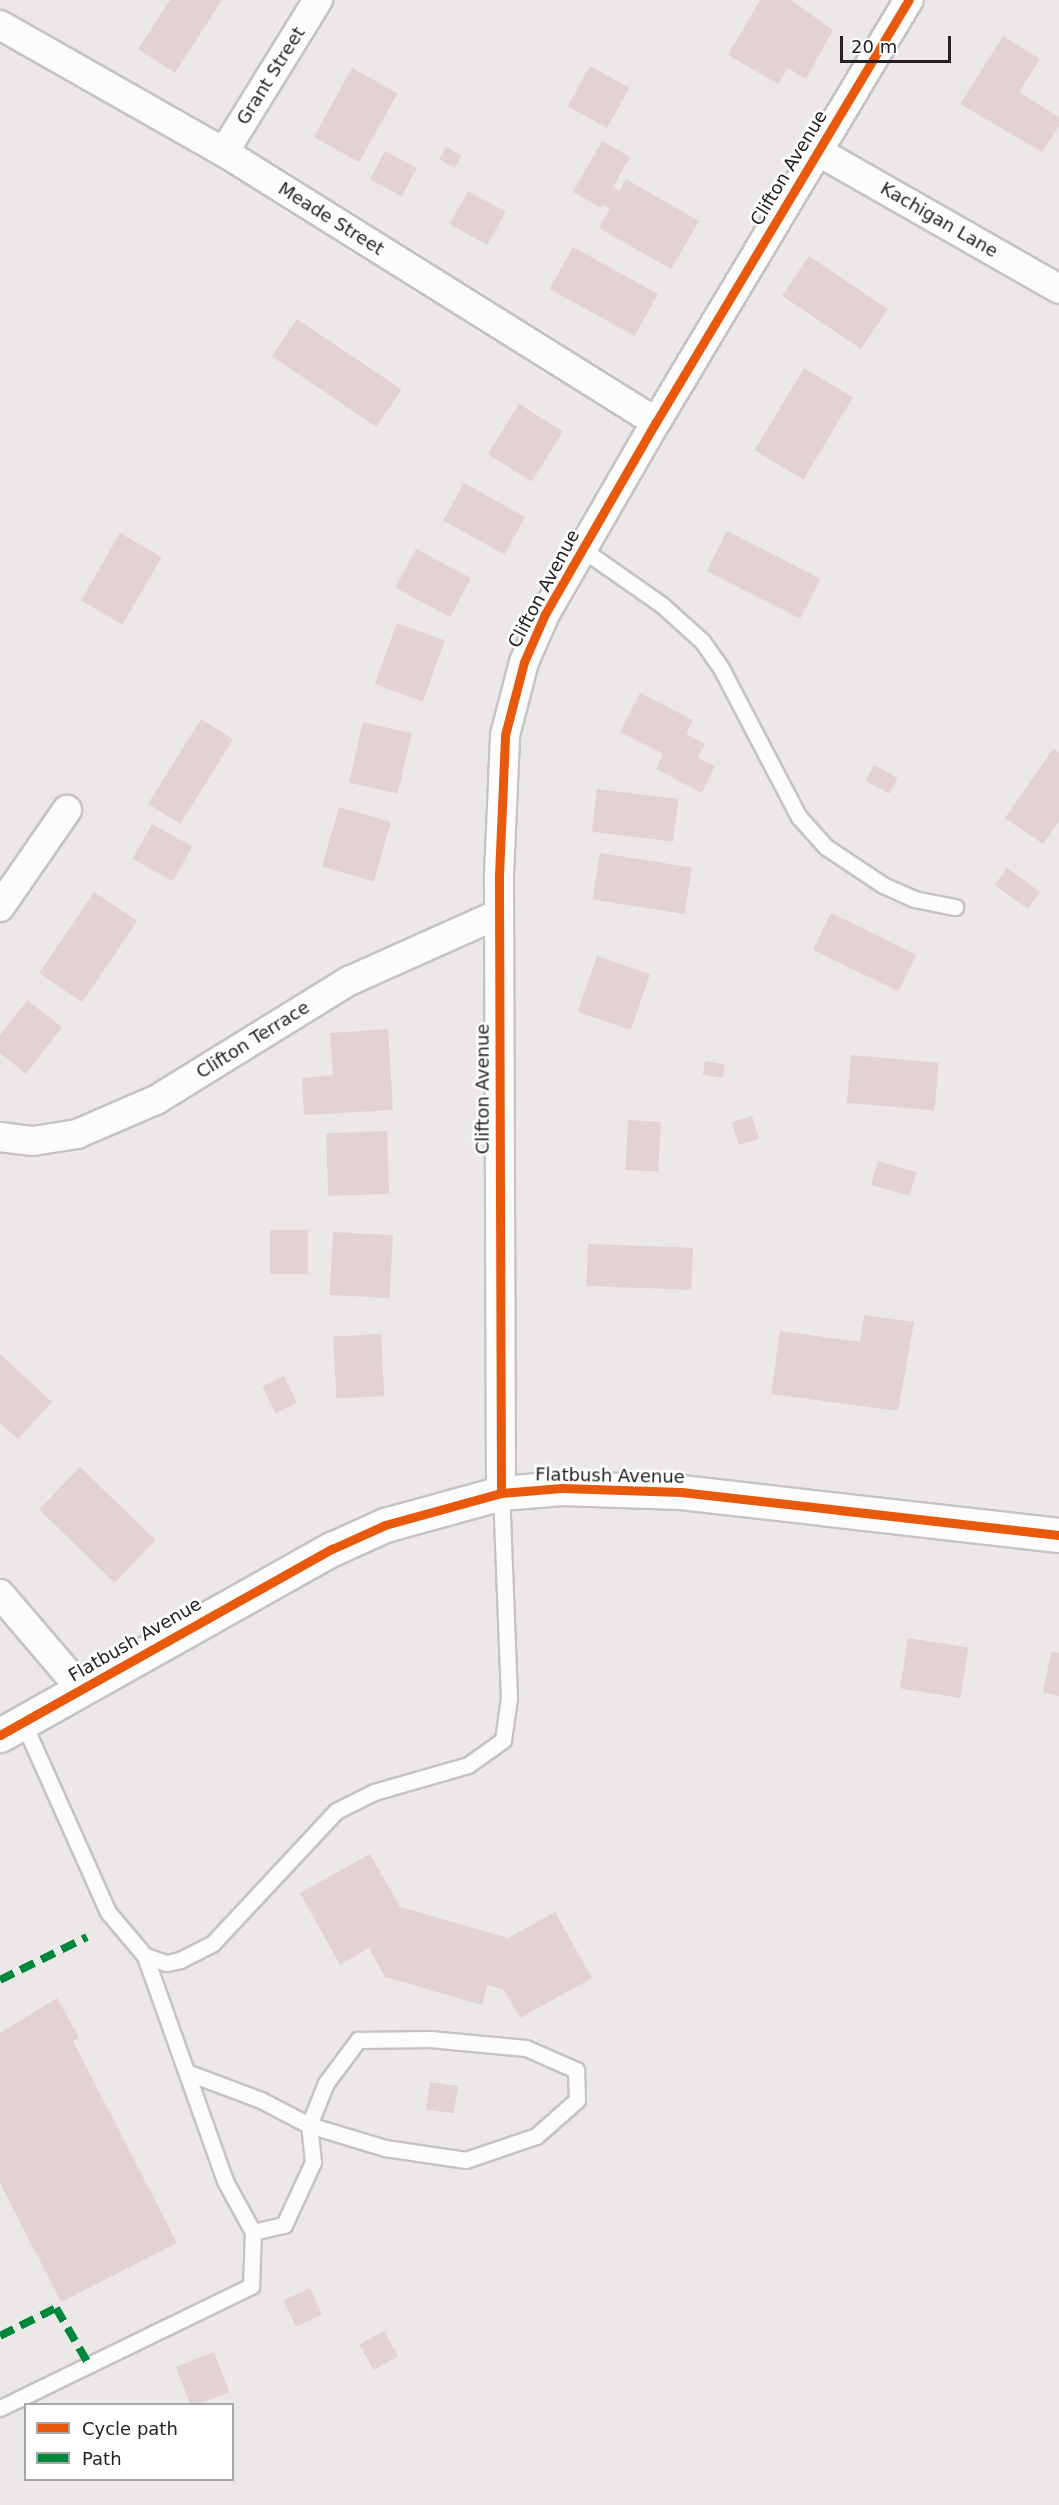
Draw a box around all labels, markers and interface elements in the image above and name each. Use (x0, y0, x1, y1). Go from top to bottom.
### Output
street label: Grant Street (232, 23, 310, 129)
scale bar (843, 24, 954, 62)
text: 20 m (851, 36, 897, 57)
street label: Clifton Avenue (746, 106, 832, 230)
street label: Meade Street (274, 178, 388, 260)
street label: Kachigan Lane (876, 178, 1002, 262)
street label: Clifton Avenue (504, 526, 584, 652)
street label: Clifton Terrace (192, 997, 314, 1083)
street label: Clifton Avenue (472, 1024, 494, 1154)
street label: Flatbush Avenue (535, 1464, 685, 1488)
street label: Flatbush Avenue (65, 1593, 205, 1687)
legend (24, 2403, 234, 2481)
text: Cycle path (82, 2418, 178, 2439)
text: Path (82, 2448, 122, 2469)

